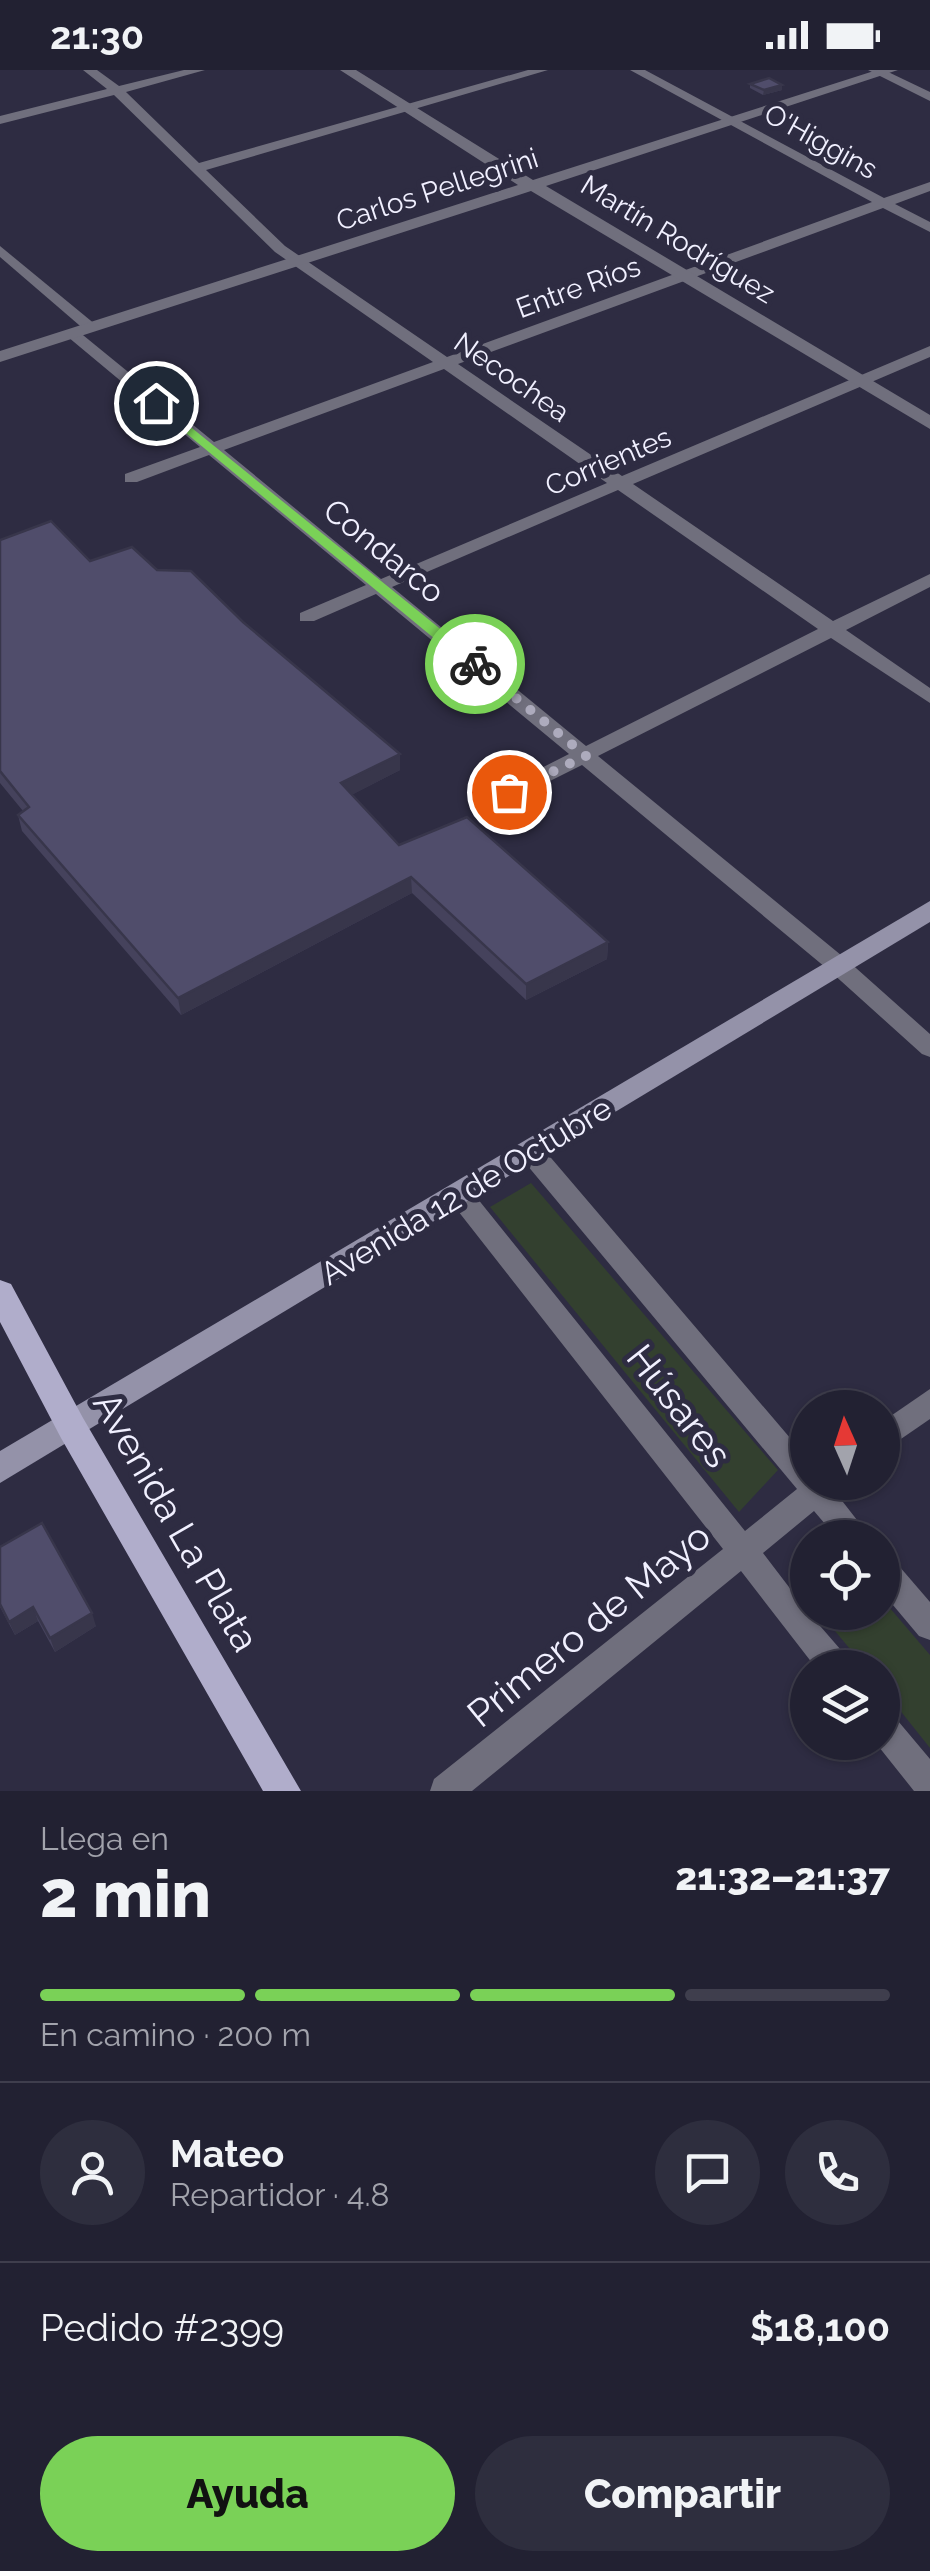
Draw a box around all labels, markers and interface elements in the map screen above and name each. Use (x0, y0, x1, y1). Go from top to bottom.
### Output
text: 21:30 (50, 13, 144, 58)
street label: O'Higgins (759, 97, 883, 186)
street label: Carlos Pellegrini (332, 141, 542, 238)
street label: Martín Rodríguez (575, 169, 781, 310)
street label: Entre Ríos (512, 250, 645, 325)
street label: Necochea (448, 326, 576, 429)
pin (114, 361, 199, 446)
icon: home (129, 376, 184, 431)
street label: Corrientes (540, 420, 676, 503)
street label: Condarco (317, 491, 452, 610)
courier (425, 614, 525, 714)
icon: bike (448, 637, 503, 692)
pin (467, 750, 552, 835)
icon: bag (482, 765, 537, 820)
street label: Avenida 12 de Octubre (314, 1089, 618, 1292)
street label: Húsares (618, 1335, 741, 1476)
street label: Avenida La Plata (84, 1384, 269, 1659)
north arrow (790, 1390, 900, 1500)
map controls (790, 1390, 900, 1760)
street label: Primero de Mayo (458, 1513, 719, 1736)
button: locate (790, 1520, 900, 1630)
button: layers (790, 1650, 900, 1760)
text: Llega en (40, 1820, 169, 1857)
text: 21:32–21:37 (675, 1854, 890, 1899)
text: 2 min (40, 1856, 211, 1932)
text: En camino · 200 m (40, 2016, 311, 2053)
button: person (40, 2120, 145, 2225)
button: chat (655, 2120, 760, 2225)
button: phone (785, 2120, 890, 2225)
text: Mateo (170, 2131, 284, 2176)
text: Repartidor · 4.8 (170, 2176, 390, 2213)
text: Pedido #2399 (40, 2305, 284, 2350)
text: $18,100 (750, 2305, 890, 2350)
button: Ayuda (40, 2436, 455, 2551)
button: Compartir (475, 2436, 890, 2551)

